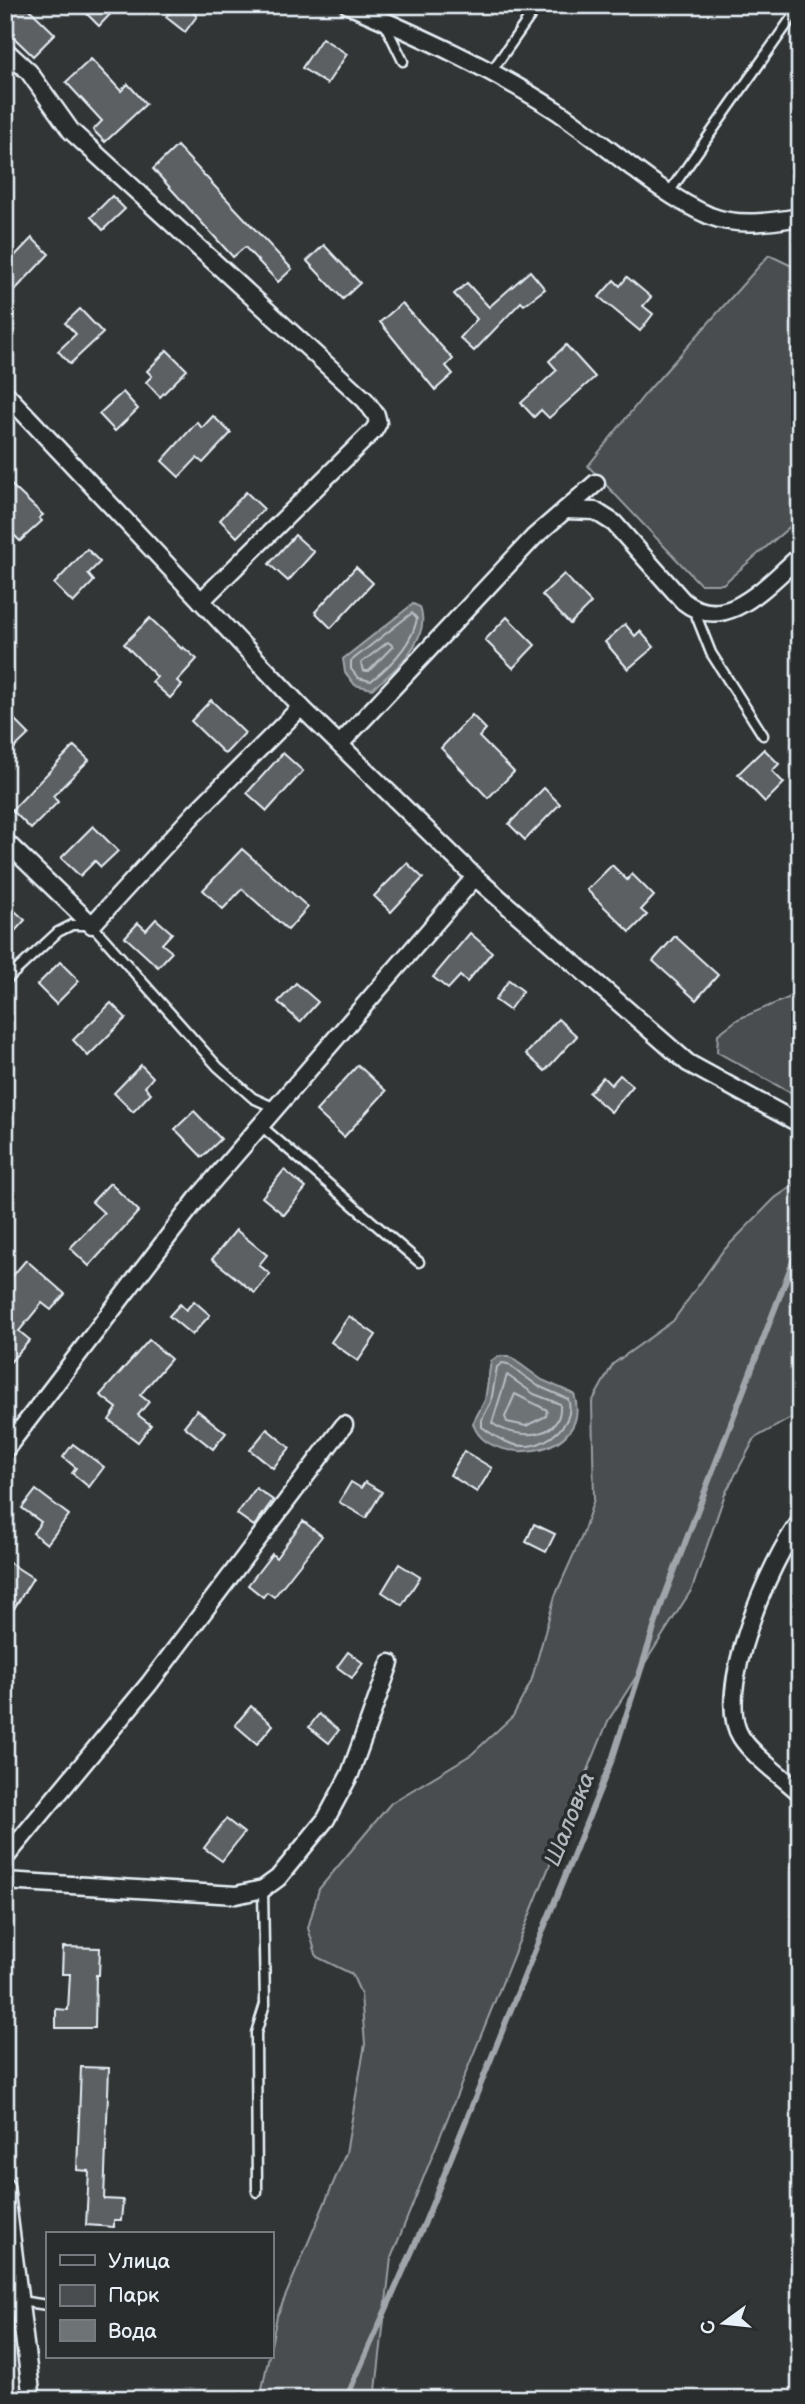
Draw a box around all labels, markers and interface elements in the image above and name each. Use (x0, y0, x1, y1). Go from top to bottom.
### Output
water label: Шаловка (538, 1768, 601, 1870)
legend (46, 2232, 273, 2358)
text: Улица (108, 2249, 171, 2274)
text: Парк (108, 2283, 159, 2308)
north arrow (690, 2288, 760, 2358)
text: С (696, 2318, 722, 2336)
text: Вода (108, 2319, 157, 2344)

